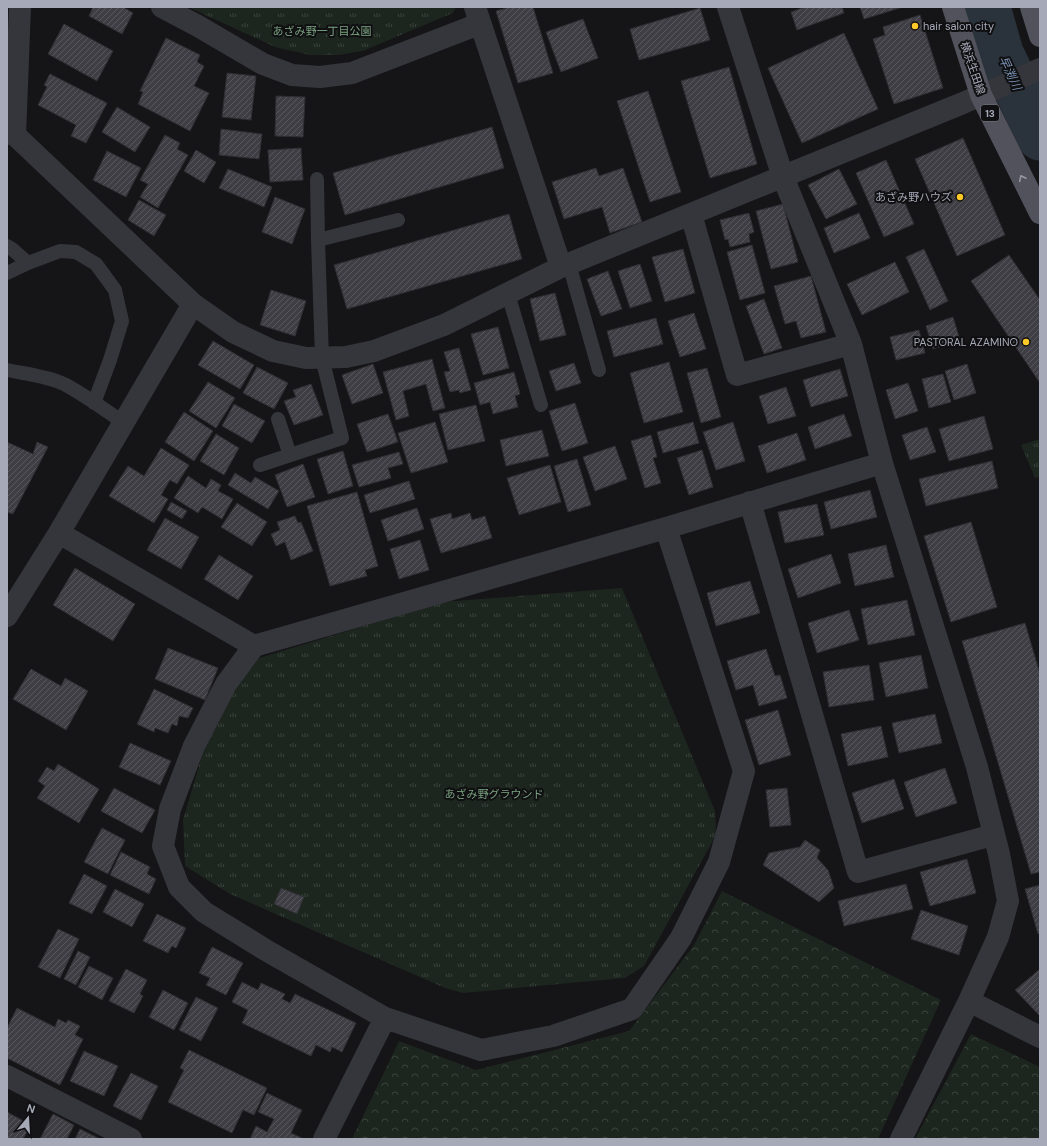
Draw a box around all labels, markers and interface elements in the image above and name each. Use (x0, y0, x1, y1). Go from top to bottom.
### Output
place label: hair salon city (923, 19, 994, 33)
marker: hair salon city (910, 21, 920, 31)
park label: あざみ野一丁目公園 (273, 24, 372, 38)
street label: 横浜生田線 (957, 40, 989, 96)
water label: 早渕川 (995, 53, 1026, 95)
road number: 13 (981, 105, 999, 121)
one-way arrow (1020, 175, 1027, 183)
place label: あざみ野ハウズ (875, 190, 952, 204)
marker: あざみ野ハウズ (955, 192, 965, 202)
place label: PASTORAL AZAMINO (914, 335, 1018, 349)
marker: PASTORAL AZAMINO (1021, 337, 1031, 347)
park label: あざみ野グラウンド (445, 787, 544, 801)
north arrow (8, 1098, 48, 1138)
text: N (25, 1101, 37, 1116)

